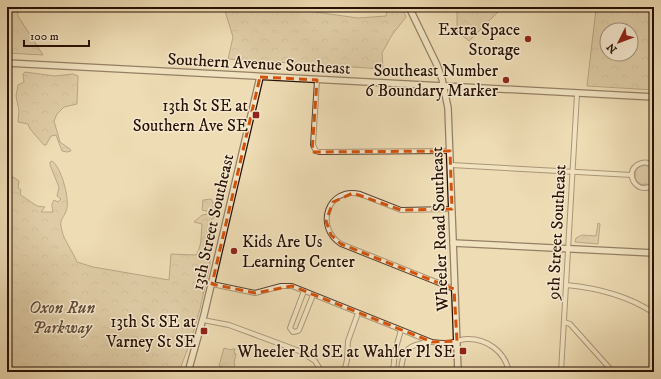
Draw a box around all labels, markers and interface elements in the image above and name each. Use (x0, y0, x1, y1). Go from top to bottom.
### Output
place label: Extra Space Storage (438, 19, 520, 61)
scale bar (24, 22, 89, 48)
north arrow (599, 22, 639, 62)
text: 100 m (30, 29, 59, 44)
marker: Extra Space Storage (523, 34, 533, 44)
text: N (604, 40, 621, 56)
street label: Southern Avenue Southeast (167, 48, 352, 80)
place label: Southeast Number 6 Boundary Marker (365, 60, 499, 102)
marker: Southeast Number 6 Boundary Marker (501, 75, 511, 85)
place label: 13th St SE at Southern Ave SE (133, 95, 249, 137)
marker: 13th St SE at Southern Ave SE (251, 110, 261, 120)
street label: Wheeler Road Southeast (426, 146, 454, 313)
street label: 13th Street Southeast (187, 151, 240, 293)
street label: 9th Street Southeast (542, 163, 572, 301)
place label: Kids Are Us Learning Center (242, 231, 356, 273)
marker: Kids Are Us Learning Center (229, 246, 239, 256)
park label: Oxon Run Parkway (29, 297, 95, 339)
place label: 13th St SE at Varney St SE (105, 311, 197, 353)
marker: 13th St SE at Varney St SE (199, 326, 209, 336)
place label: Wheeler Rd SE at Wahler Pl SE (236, 341, 455, 363)
marker: Wheeler Rd SE at Wahler Pl SE (458, 346, 468, 356)

